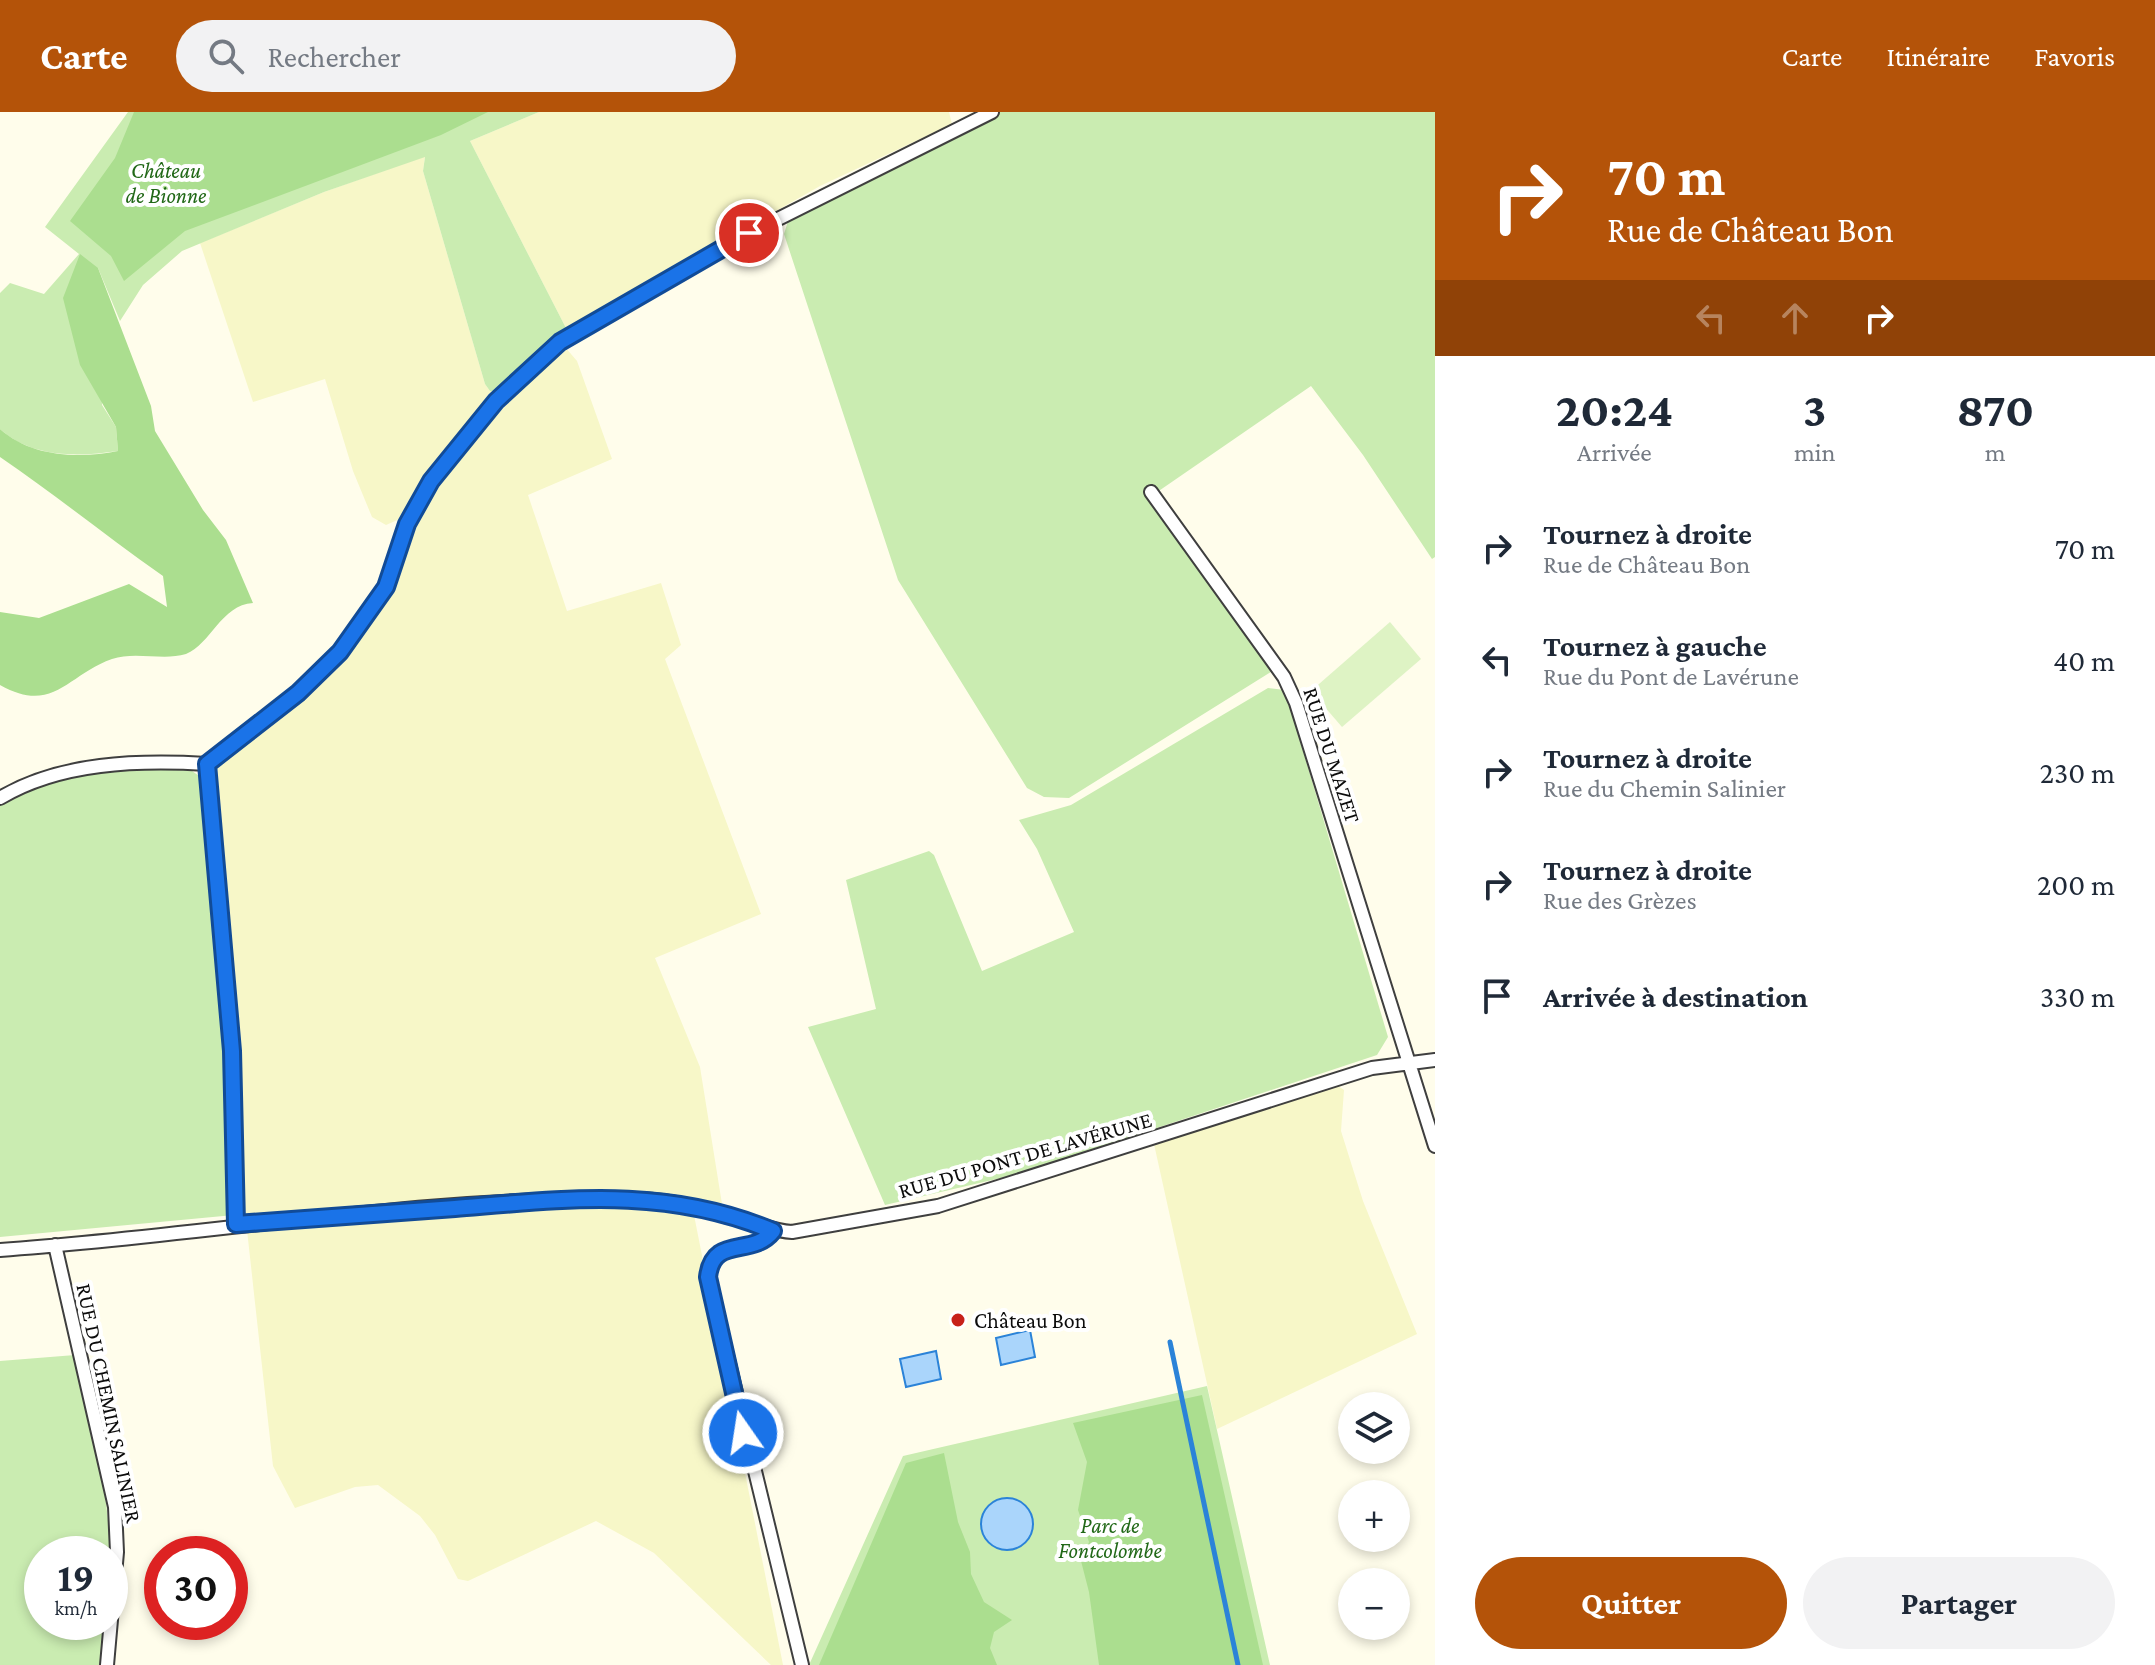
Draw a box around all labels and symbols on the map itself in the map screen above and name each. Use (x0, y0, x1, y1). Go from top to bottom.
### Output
park label: Château de Bionne (126, 158, 207, 208)
pin (715, 199, 783, 267)
street label: RUE DU MAZET (1298, 684, 1366, 826)
street label: RUE DU PONT DE LAVÉRUNE (895, 1107, 1155, 1203)
street label: RUE DU CHEMIN SALINIER (71, 1281, 147, 1526)
place label: Château Bon (974, 1308, 1087, 1333)
marker: Château Bon (949, 1311, 967, 1329)
position arrow (701, 1391, 785, 1475)
park label: Parc de Fontcolombe (1058, 1513, 1162, 1563)
speed limit sign: 30 (144, 1536, 248, 1640)

